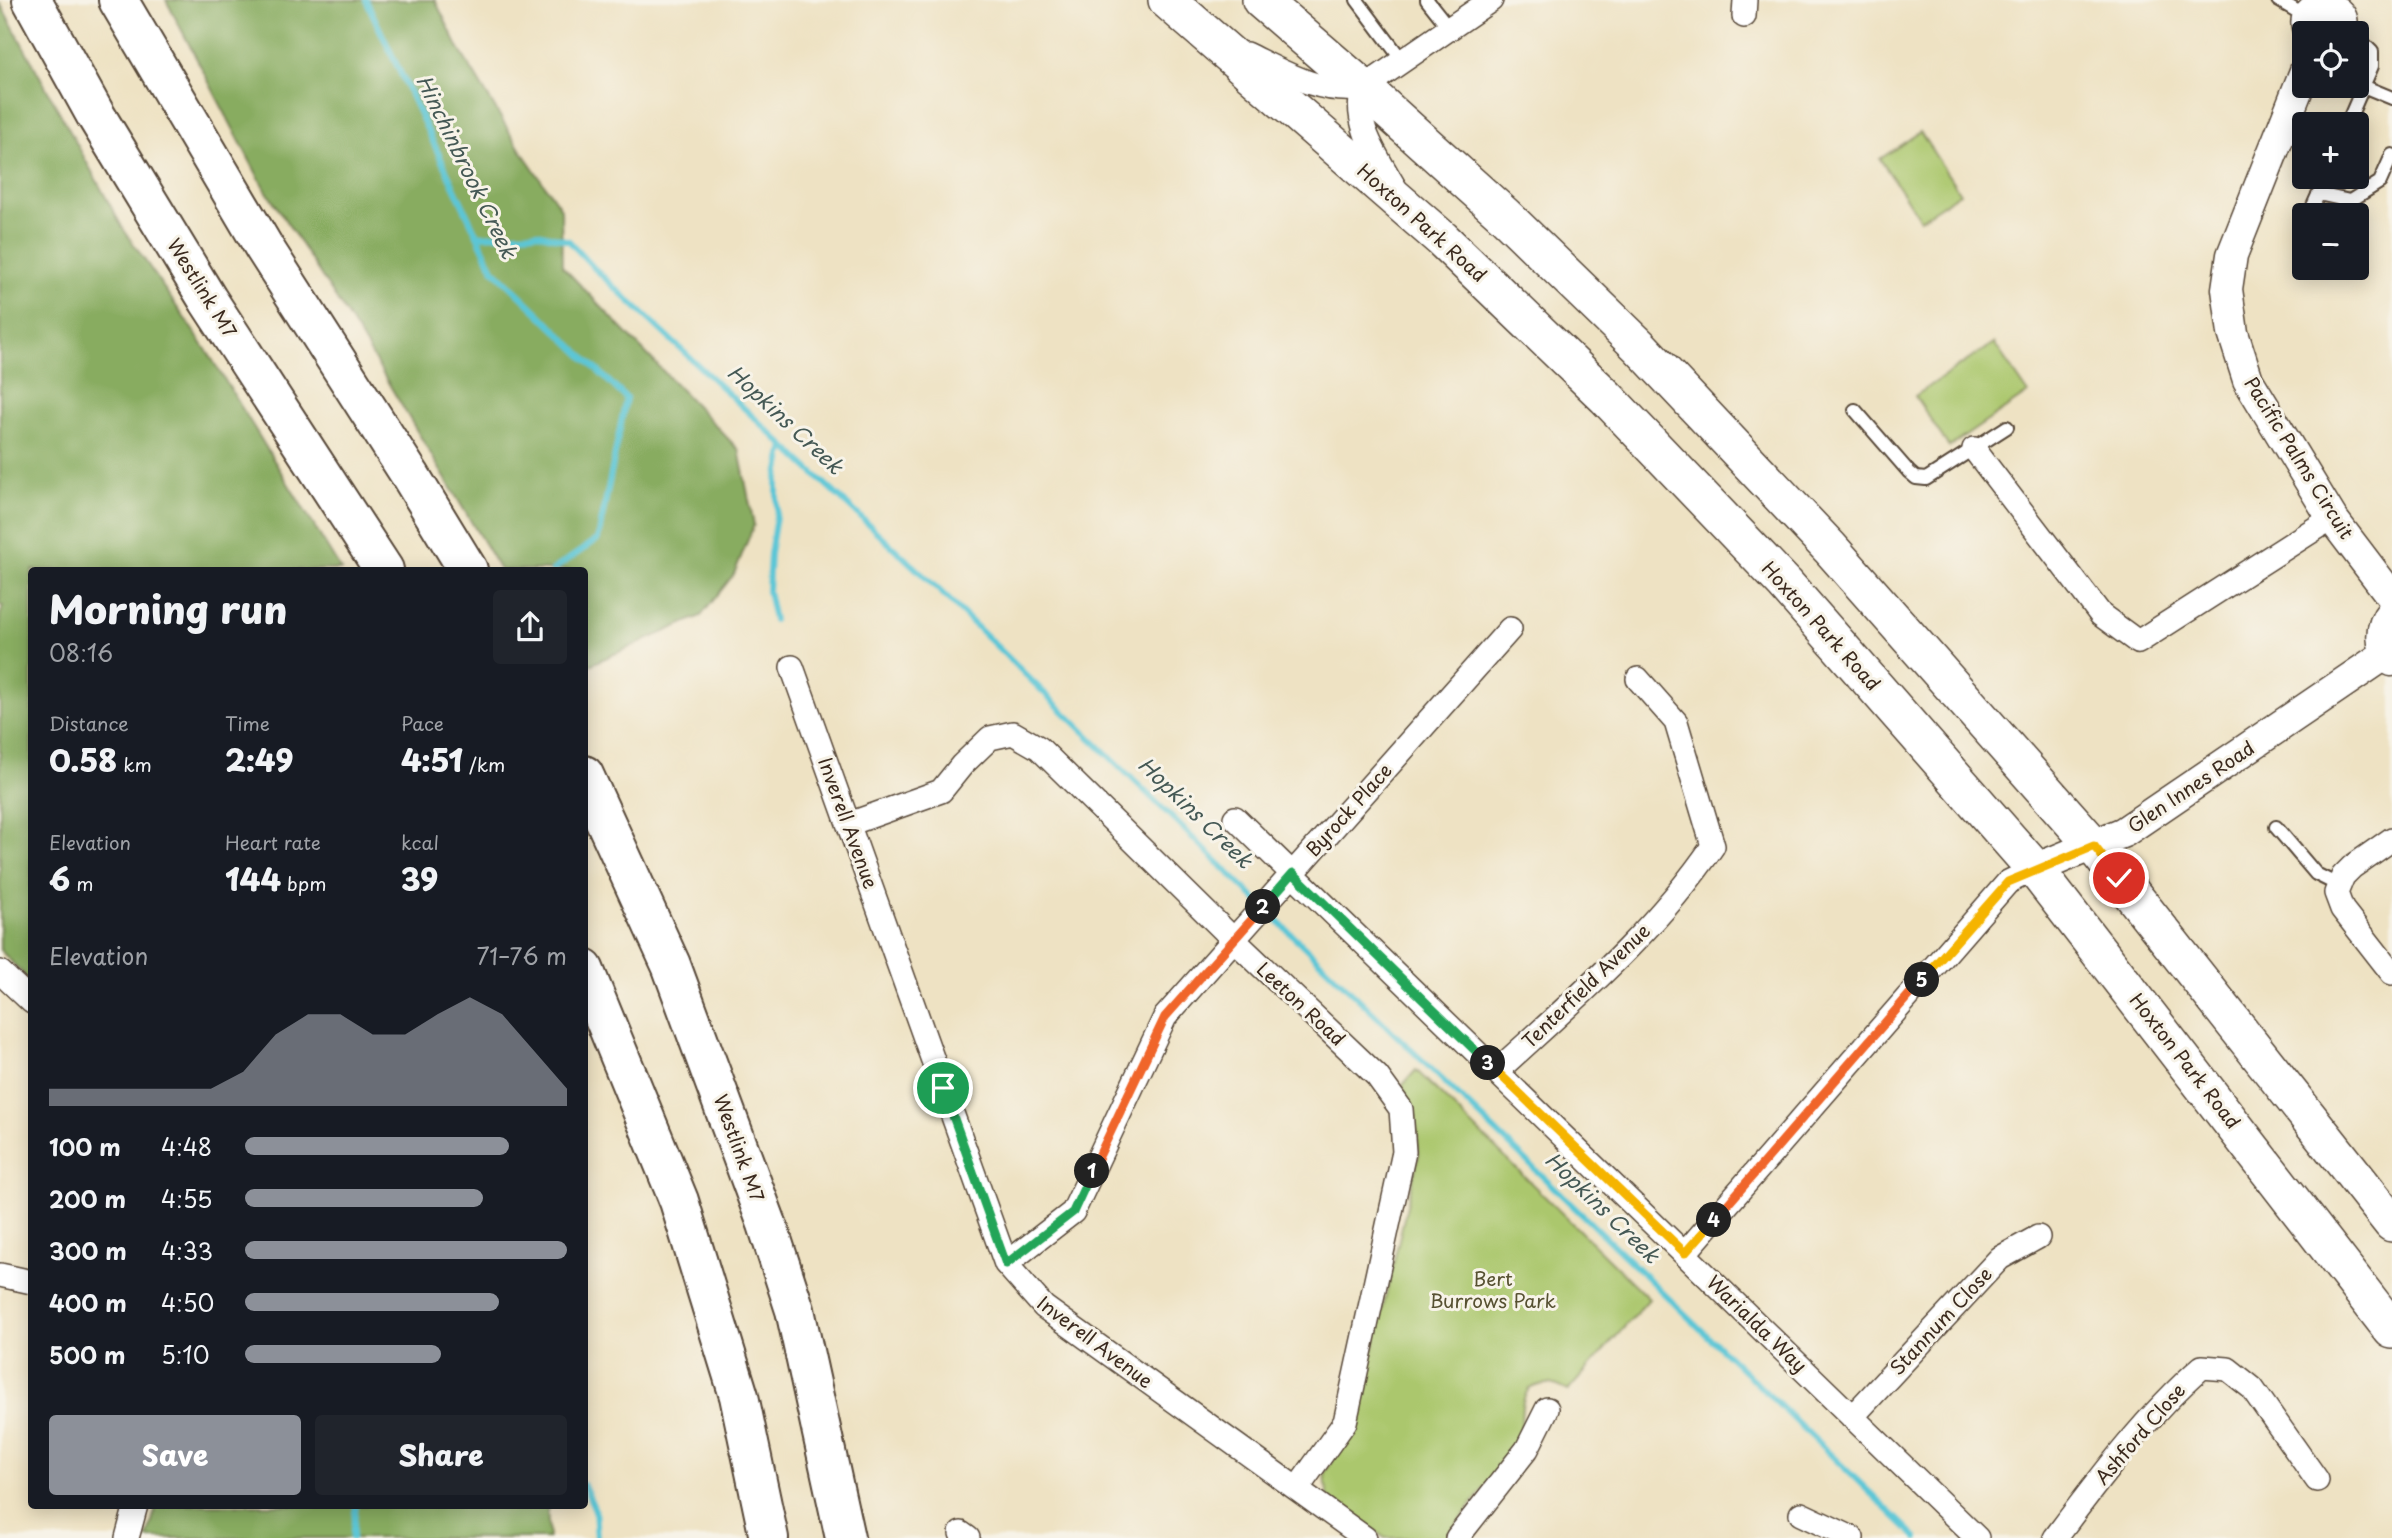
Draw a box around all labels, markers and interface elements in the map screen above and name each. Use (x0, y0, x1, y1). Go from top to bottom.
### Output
map controls (2292, 21, 2369, 280)
button: locate (2292, 21, 2369, 98)
water label: Hinchinbrook Creek (409, 69, 527, 264)
button: + (2292, 112, 2369, 189)
street label: Hoxton Park Road (1352, 157, 1494, 288)
button: − (2292, 203, 2369, 280)
street label: Westlink M7 (161, 232, 244, 343)
water label: Hopkins Creek (721, 356, 852, 482)
street label: Pacific Palms Circuit (2239, 371, 2361, 544)
street label: Hoxton Park Road (1756, 554, 1887, 696)
text: Morning run (49, 580, 287, 637)
button: share (493, 590, 567, 664)
text: 08:16 (49, 635, 113, 670)
text: Distance (49, 709, 129, 737)
text: Time (225, 709, 270, 737)
text: Pace (401, 709, 444, 737)
street label: Glen Innes Road (2121, 733, 2259, 839)
text: 0.58 (49, 737, 117, 782)
text: 2:49 (225, 737, 293, 782)
text: 4:51 (401, 737, 463, 782)
water label: Hopkins Creek (1132, 749, 1262, 875)
text: km (117, 750, 152, 778)
text: /km (463, 750, 505, 778)
street label: Inverell Avenue (812, 753, 886, 892)
street label: Byrock Place (1299, 757, 1398, 862)
text: Elevation (49, 828, 131, 856)
text: Heart rate (225, 828, 321, 856)
text: kcal (401, 828, 439, 856)
pin (2089, 848, 2149, 908)
text: 6 (49, 856, 70, 901)
text: 144 (225, 856, 281, 901)
text: 39 (401, 856, 438, 901)
icon: check (2100, 859, 2138, 897)
text: m (70, 869, 94, 897)
text: bpm (281, 869, 327, 897)
pin: 2 (1246, 890, 1280, 925)
text: 2 (1256, 892, 1269, 920)
street label: Tenterfield Avenue (1515, 917, 1656, 1054)
text: Elevation (49, 938, 148, 973)
text: 71–76 m (477, 938, 567, 973)
street label: Leeton Road (1251, 955, 1352, 1052)
pin: 5 (1904, 962, 1940, 998)
text: 5 (1915, 965, 1928, 993)
street label: Hoxton Park Road (2124, 987, 2248, 1134)
pin: 3 (1470, 1046, 1506, 1080)
text: 3 (1481, 1048, 1494, 1076)
pin (913, 1058, 973, 1118)
icon: arrive (924, 1069, 962, 1107)
street label: Westlink M7 (708, 1090, 772, 1205)
text: 100 m (49, 1129, 121, 1164)
text: 4:48 (161, 1129, 212, 1164)
water label: Hopkins Creek (1539, 1144, 1669, 1270)
pin: 1 (1074, 1154, 1110, 1188)
text: 1 (1087, 1156, 1096, 1184)
text: 200 m (49, 1181, 126, 1216)
text: 4:55 (161, 1181, 212, 1216)
pin: 4 (1696, 1202, 1732, 1238)
text: 4 (1707, 1205, 1720, 1233)
text: 300 m (49, 1233, 127, 1268)
text: 4:33 (161, 1233, 213, 1268)
street label: Stannum Close (1883, 1260, 1998, 1381)
park label: Bert Burrows Park (1430, 1264, 1557, 1314)
street label: Warialda Way (1701, 1268, 1814, 1378)
text: 400 m (49, 1285, 127, 1320)
text: 4:50 (161, 1285, 214, 1320)
street label: Inverell Avenue (1032, 1288, 1159, 1394)
text: 500 m (49, 1337, 126, 1372)
text: 5:10 (161, 1337, 209, 1372)
street label: Ashford Close (2087, 1377, 2191, 1490)
button: Save (49, 1415, 301, 1495)
button: Share (315, 1415, 567, 1495)

